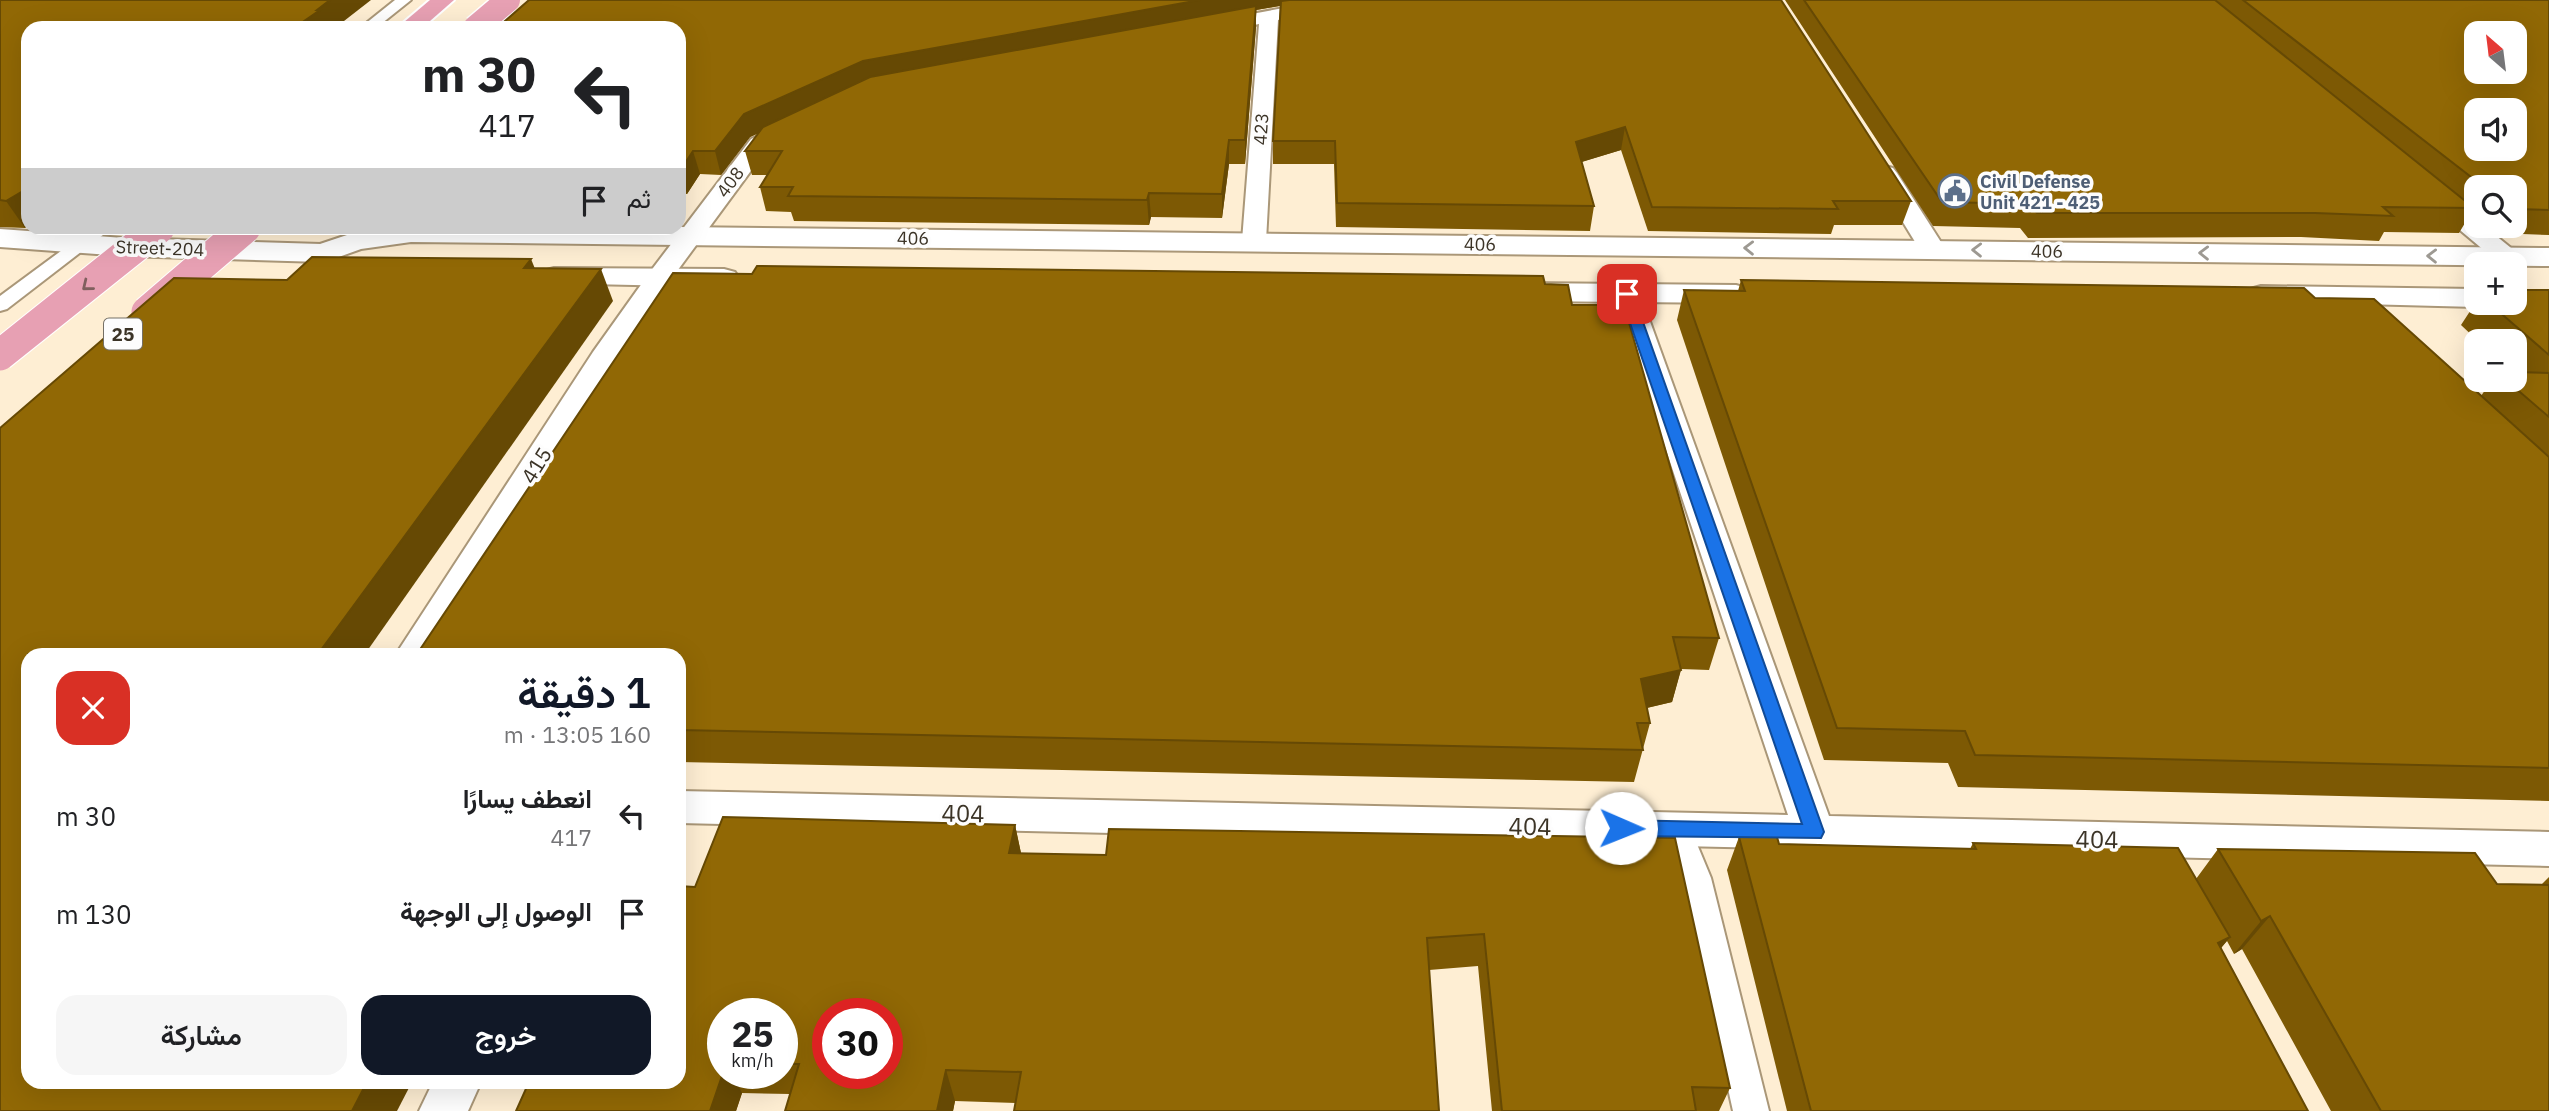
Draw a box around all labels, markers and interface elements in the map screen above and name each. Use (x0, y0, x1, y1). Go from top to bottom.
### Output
north arrow (2464, 21, 2527, 84)
map controls (2464, 21, 2527, 392)
text: 30 m (422, 42, 536, 105)
icon: left (560, 49, 651, 140)
button: sound (2464, 98, 2527, 161)
text: 417 (478, 104, 536, 146)
street label: 423 (1248, 112, 1274, 146)
street label: 408 (711, 162, 749, 202)
place label: Civil Defense Unit 421 - 425 (1980, 170, 2100, 214)
public building icon: Civil Defense Unit 421 - 425 (1936, 172, 1974, 210)
button: search (2464, 175, 2527, 238)
text: ثم (627, 181, 651, 215)
icon: arrive (575, 182, 613, 220)
street label: 406 (897, 226, 929, 250)
street label: 406 (1464, 232, 1496, 256)
street label: Street-204 (115, 235, 205, 261)
street label: 406 (2031, 239, 2063, 263)
one-way arrow (1744, 240, 1755, 255)
one-way arrow (1971, 242, 1982, 258)
one-way arrow (2199, 245, 2209, 261)
one-way arrow (2426, 248, 2437, 263)
button: + (2464, 252, 2527, 315)
pin (1597, 264, 1657, 324)
icon: arrive (1608, 275, 1646, 313)
one-way arrow (82, 277, 94, 290)
road number: 25 (104, 318, 142, 350)
button: − (2464, 329, 2527, 392)
street label: 415 (514, 442, 558, 488)
text: 1 دقيقة (517, 665, 651, 720)
button: close (56, 671, 130, 745)
text: 160 m · 13:05 (504, 719, 651, 749)
text: انعطف يسارًا (463, 781, 592, 815)
position arrow (1584, 791, 1658, 865)
icon: left (613, 797, 651, 835)
street label: 404 (941, 797, 985, 829)
text: 30 m (56, 799, 116, 833)
street label: 404 (1508, 810, 1552, 842)
text: 417 (551, 822, 592, 852)
street label: 404 (2075, 823, 2119, 855)
text: الوصول إلى الوجهة (400, 894, 592, 928)
icon: arrive (613, 895, 651, 933)
text: 130 m (56, 897, 132, 931)
button: مشاركة (56, 995, 347, 1075)
button: خروج (361, 995, 651, 1075)
speed limit sign: 30 (812, 998, 903, 1089)
text: 25 (731, 1011, 774, 1057)
text: km/h (731, 1049, 774, 1072)

